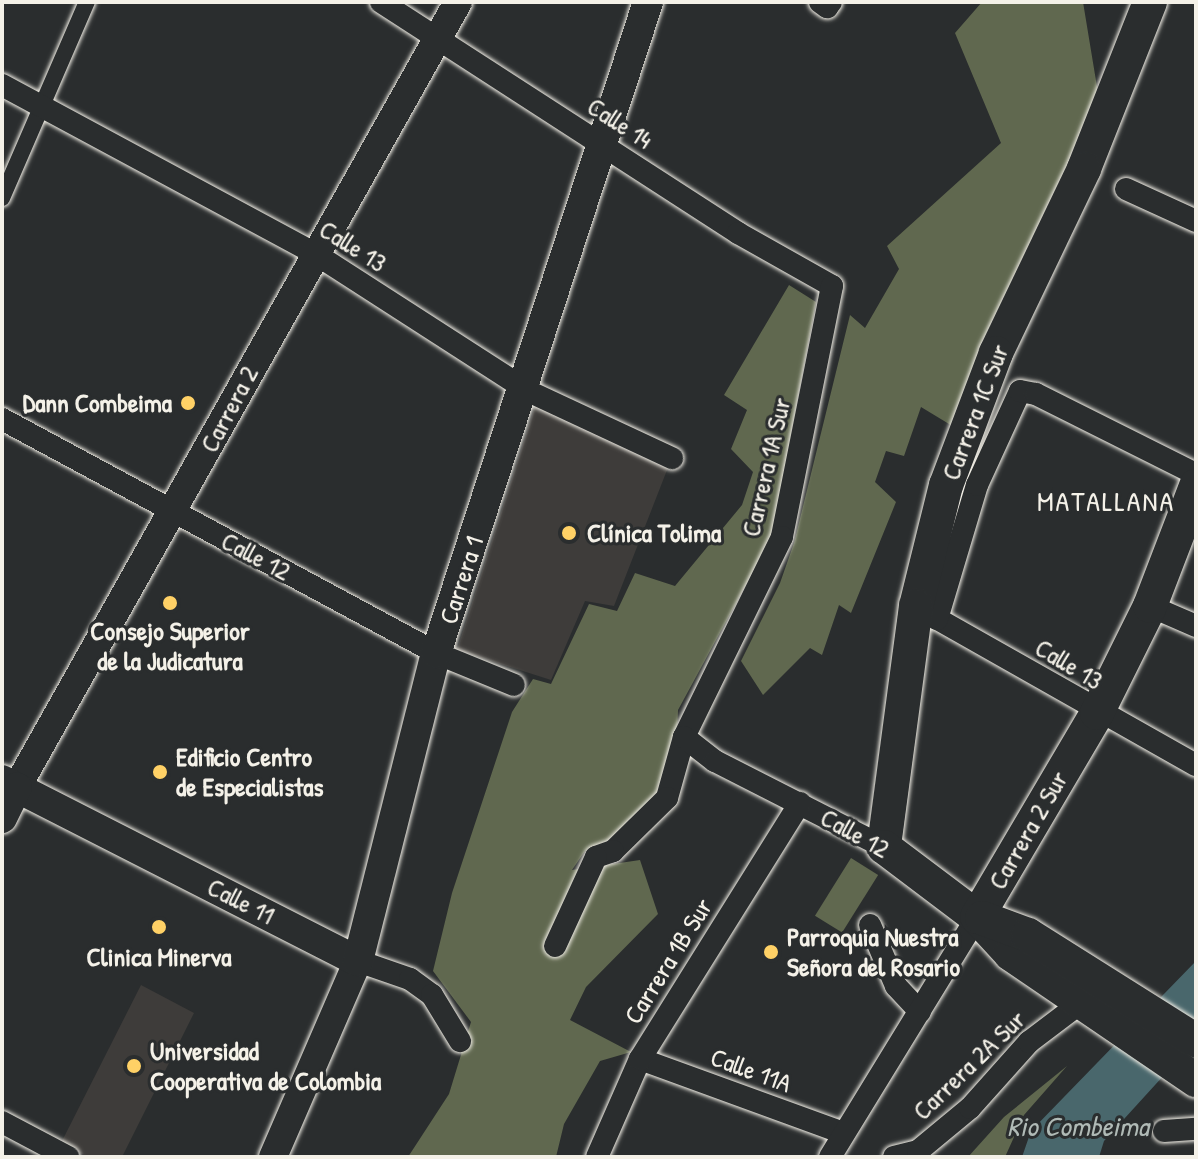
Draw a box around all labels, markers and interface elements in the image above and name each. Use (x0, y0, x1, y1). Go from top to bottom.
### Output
street label: Calle 14 (582, 91, 658, 155)
street label: Calle 13 (314, 213, 392, 279)
street label: Carrera 1C Sur (935, 340, 1015, 484)
street label: Carrera 2 (193, 361, 265, 457)
place label: Dann Combeima (23, 387, 172, 419)
marker: Dann Combeima (179, 394, 197, 412)
street label: Carrera 1A Sur (735, 395, 797, 539)
district label: MATALLANA (1037, 484, 1175, 518)
place label: Clínica Tolima (587, 517, 721, 549)
marker: Clínica Tolima (558, 522, 580, 544)
street label: Calle 12 (216, 525, 296, 587)
street label: Carrera 1 (432, 532, 490, 628)
marker: Consejo Superior de la Judicatura (161, 594, 179, 612)
place label: Consejo Superior de la Judicatura (90, 615, 250, 676)
street label: Calle 13 (1030, 632, 1108, 696)
place label: Edificio Centro de Especialistas (176, 741, 323, 802)
marker: Edificio Centro de Especialistas (151, 763, 169, 781)
street label: Carrera 2 Sur (982, 765, 1074, 895)
street label: Calle 12 (815, 802, 895, 864)
street label: Calle 11 (202, 871, 280, 931)
street label: Carrera 1B Sur (617, 893, 719, 1029)
marker: Clinica Minerva (148, 916, 170, 938)
place label: Parroquia Nuestra Señora del Rosario (787, 921, 960, 982)
place label: Clinica Minerva (87, 941, 231, 973)
marker: Parroquia Nuestra Señora del Rosario (762, 943, 780, 961)
street label: Carrera 2A Sur (906, 1004, 1032, 1126)
place label: Universidad Cooperativa de Colombia (150, 1035, 381, 1096)
street label: Calle 11A (706, 1041, 796, 1099)
marker: Universidad Cooperativa de Colombia (125, 1057, 143, 1075)
water label: Rio Combeima (1007, 1109, 1149, 1143)

